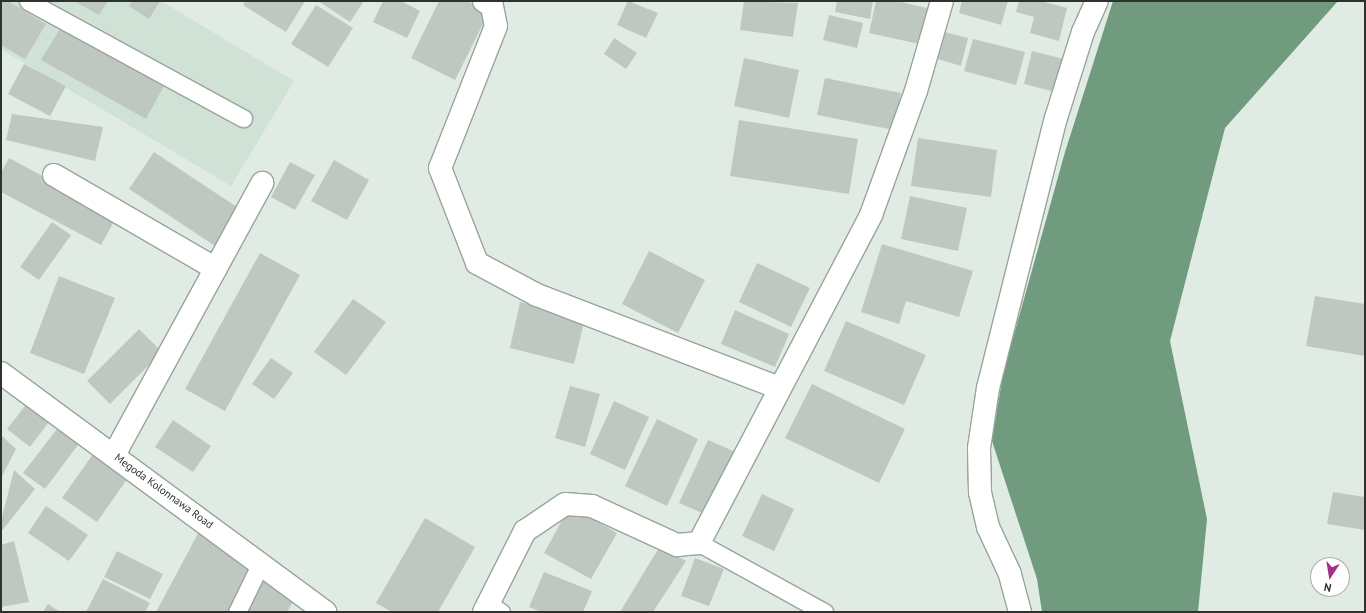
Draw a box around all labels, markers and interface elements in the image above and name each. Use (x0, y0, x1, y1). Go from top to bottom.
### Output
street label: Megoda Kolonnawa Road (112, 451, 216, 531)
north arrow (1310, 557, 1350, 597)
text: N (1323, 580, 1333, 595)

